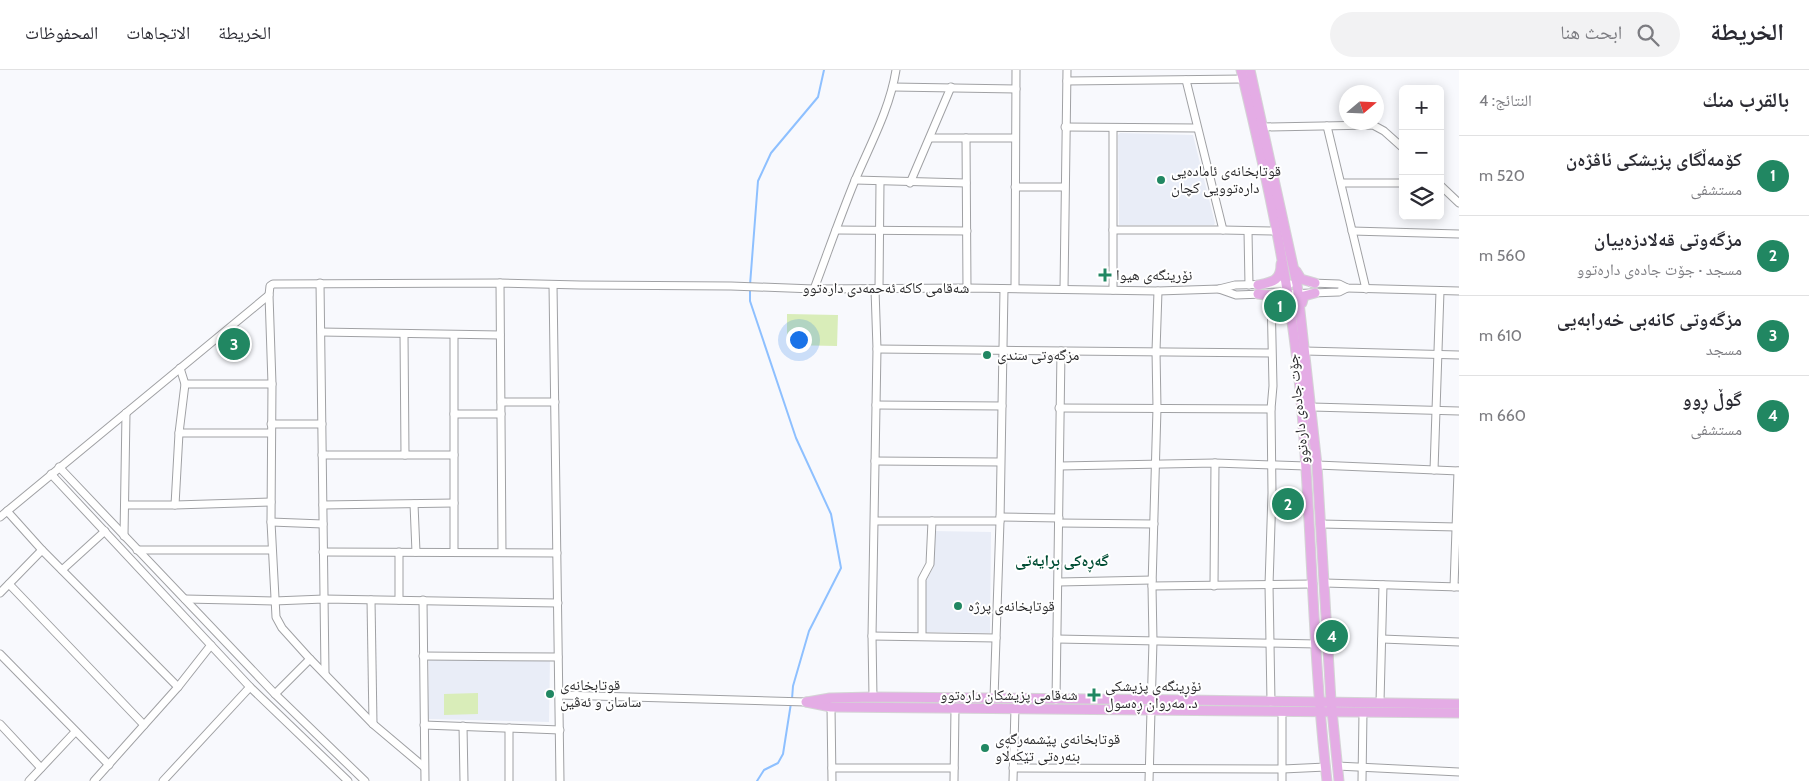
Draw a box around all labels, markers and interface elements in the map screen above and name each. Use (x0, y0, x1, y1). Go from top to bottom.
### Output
search box (1330, 12, 1680, 57)
text: الخريطة (1710, 17, 1784, 46)
text: ابحث هنا (1560, 21, 1622, 44)
icon: search (1634, 21, 1662, 49)
text: المحفوظات (25, 22, 98, 44)
text: الاتجاهات (126, 22, 190, 44)
text: الخريطة (218, 22, 271, 44)
north arrow (1339, 85, 1384, 130)
map controls (1399, 85, 1444, 220)
button: + (1399, 85, 1444, 130)
text: بالقرب منك (1702, 87, 1789, 112)
text: النتائج: 4 (1479, 91, 1532, 110)
button: − (1399, 130, 1444, 175)
text: کۆمەڵگای پزیشکی ئاڤژەن (1566, 148, 1742, 171)
place label: قوتابخانەی ئامادەیی دارەتوویی کچان (1171, 162, 1281, 198)
text: 520 m (1479, 166, 1525, 185)
text: 1 (1770, 166, 1776, 185)
marker: قوتابخانەی ئامادەیی دارەتوویی کچان (1155, 174, 1167, 186)
button: layers (1399, 175, 1444, 220)
text: مستشفى (1691, 180, 1742, 199)
text: مزگەوتی قەلادزەییان (1594, 228, 1742, 251)
text: 560 m (1479, 246, 1526, 265)
text: 2 (1769, 246, 1777, 265)
text: مسجد · جۆت جادەی دارەتوو (1577, 260, 1742, 279)
place label: نۆرینگەی هیوا (1116, 266, 1192, 285)
marker: نۆرینگەی هیوا (1098, 268, 1112, 282)
street label: شەقامی کاکە ئەحمەدی دارەتوو (803, 279, 970, 298)
pin: 1 (1264, 287, 1296, 325)
text: مزگەوتی کانەبی خەرابەیی (1557, 308, 1742, 331)
pin: 3 (218, 325, 250, 363)
text: 610 m (1479, 326, 1522, 345)
text: 3 (1769, 326, 1777, 345)
your location (786, 327, 812, 353)
text: مسجد (1706, 340, 1742, 359)
place label: مزگەوتی سندی (997, 346, 1080, 365)
marker: مزگەوتی سندی (981, 349, 993, 361)
street label: جۆت جادەی دارەتوو (1283, 352, 1314, 465)
text: گوڵ ڕوو (1682, 388, 1742, 411)
text: 660 m (1479, 406, 1526, 425)
text: 4 (1768, 406, 1778, 425)
text: مستشفى (1691, 420, 1742, 439)
pin: 2 (1272, 485, 1304, 523)
district label: گەڕەکی برایەتی (1015, 551, 1109, 573)
place label: قوتابخانەی پرژە (968, 597, 1055, 616)
marker: قوتابخانەی پرژە (952, 600, 964, 612)
pin: 4 (1316, 617, 1348, 655)
place label: قوتابخانەی ساسان و ئەڤین (560, 676, 641, 712)
place label: نۆڕینگەی پزیشکی د. مەروان ڕەسول (1105, 677, 1201, 715)
street label: شەقامی پزیشکان دارەتوو (940, 686, 1078, 705)
marker: قوتابخانەی ساسان و ئەڤین (544, 688, 556, 700)
marker: نۆڕینگەی پزیشکی د. مەروان ڕەسول (1087, 688, 1101, 702)
place label: قوتابخانەی پێشمەرگەی بنەرەتی تێکەڵاو (995, 730, 1120, 766)
marker: قوتابخانەی پێشمەرگەی بنەرەتی تێکەڵاو (979, 742, 991, 754)

